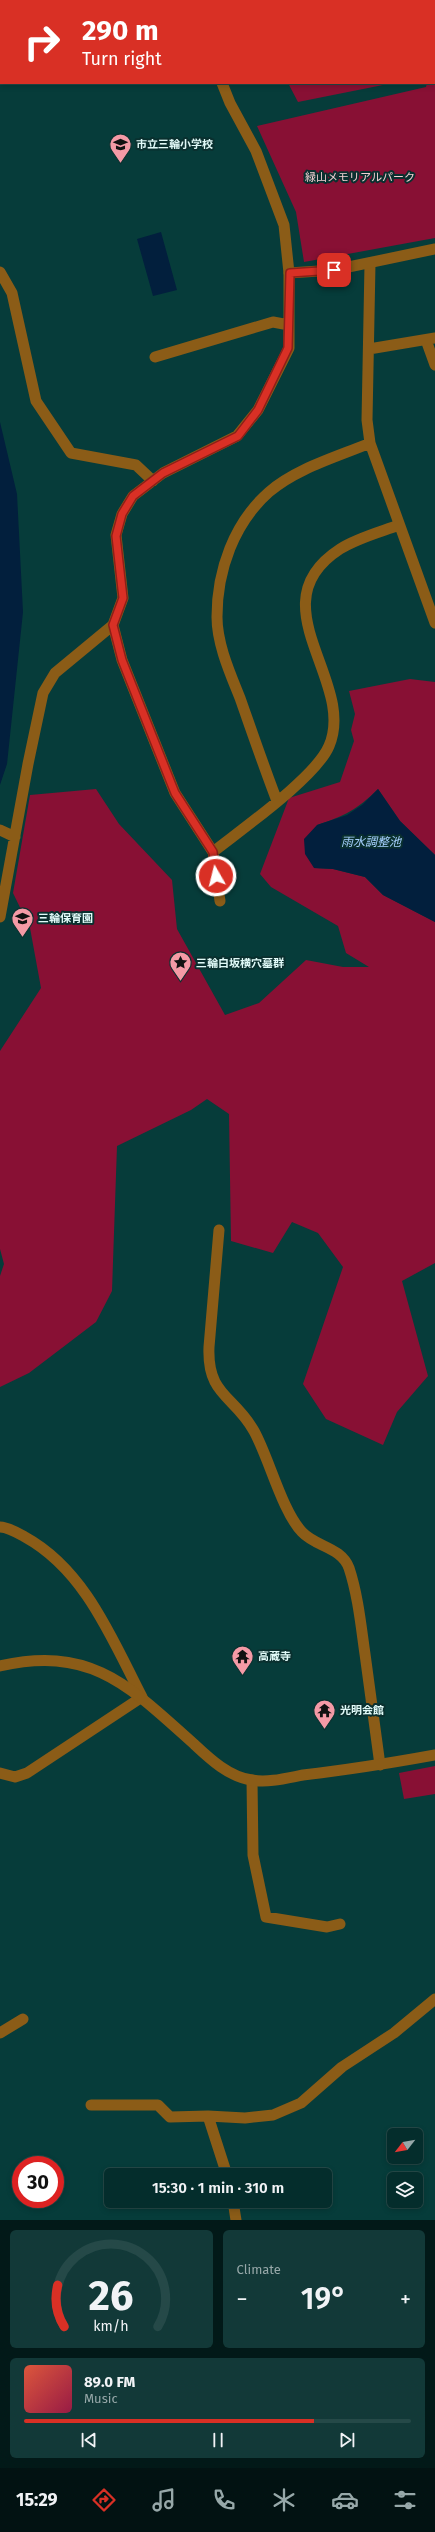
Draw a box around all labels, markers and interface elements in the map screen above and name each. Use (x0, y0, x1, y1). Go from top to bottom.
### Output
text: 290 m (82, 14, 159, 47)
icon: right (16, 16, 68, 68)
text: Turn right (82, 48, 162, 70)
school or university icon: 市立三輪小学校 (108, 131, 134, 164)
place label: 市立三輪小学校 (136, 138, 213, 151)
park label: 緑山メモリアルパーク (305, 171, 415, 184)
pin (317, 253, 351, 287)
icon: arrive (323, 259, 345, 281)
water label: 雨水調整池 (341, 835, 402, 849)
position arrow (195, 855, 237, 897)
school or university icon: 三輪保育園 (10, 905, 36, 938)
place label: 三輪保育園 (38, 912, 93, 925)
place icon: 三輪白坂横穴墓群 (167, 950, 193, 983)
place label: 三輪白坂横穴墓群 (196, 957, 284, 970)
temple icon: 高蔵寺 (229, 1643, 255, 1676)
place label: 高蔵寺 (258, 1650, 291, 1663)
temple icon: 光明会館 (311, 1697, 337, 1730)
place label: 光明会館 (340, 1704, 384, 1717)
north arrow (387, 2128, 423, 2164)
map controls (387, 2128, 423, 2208)
speed limit sign: 30 (12, 2156, 64, 2208)
button: layers (387, 2172, 423, 2208)
text: 15:30 · 1 min · 310 m (152, 2179, 284, 2197)
text: Climate (237, 2262, 281, 2277)
text: 26 (89, 2271, 134, 2321)
text: 19° (301, 2281, 347, 2317)
text: − (237, 2286, 248, 2313)
text: + (400, 2286, 411, 2313)
text: km/h (94, 2318, 129, 2335)
text: 89.0 FM (84, 2373, 135, 2391)
text: Music (84, 2391, 118, 2406)
icon: previous (78, 2429, 100, 2451)
icon: pause (207, 2429, 229, 2451)
icon: next (336, 2429, 358, 2451)
icon: directions (90, 2486, 118, 2514)
icon: music (150, 2486, 178, 2514)
icon: phone (210, 2486, 238, 2514)
icon: climate (270, 2486, 298, 2514)
icon: car (331, 2486, 359, 2514)
icon: filters (391, 2486, 419, 2514)
text: 15:29 (16, 2489, 58, 2511)

